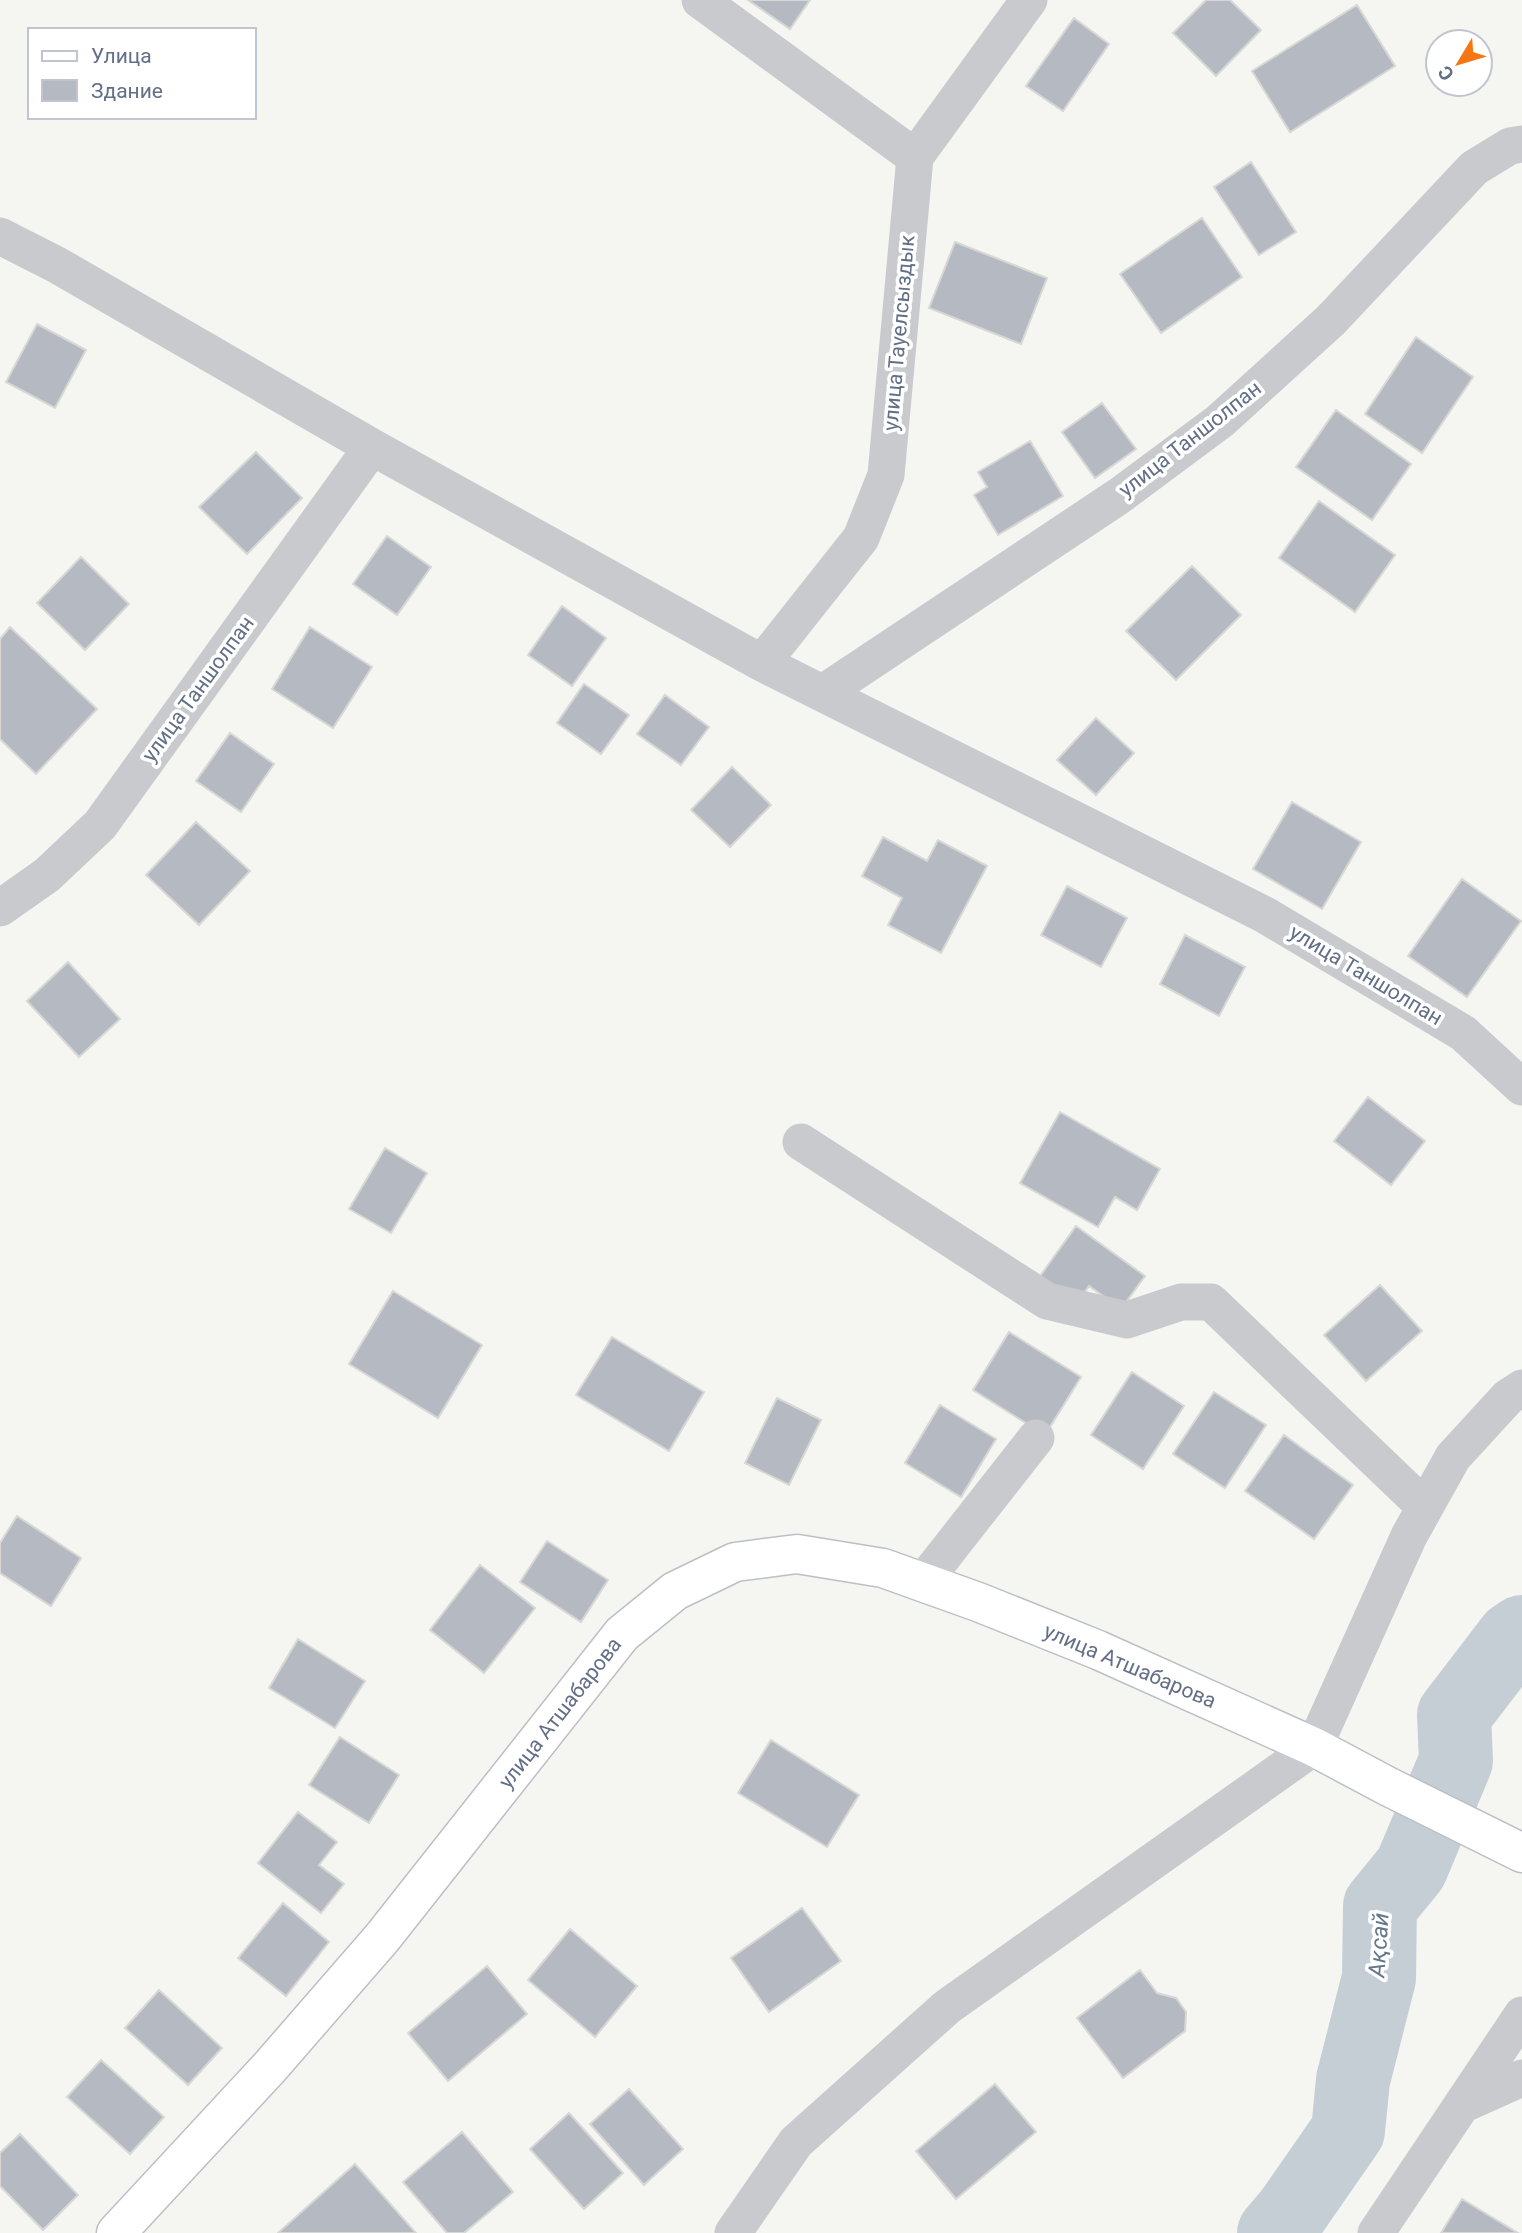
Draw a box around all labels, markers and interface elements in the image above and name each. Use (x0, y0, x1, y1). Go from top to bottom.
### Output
legend (28, 28, 256, 119)
north arrow (1424, 28, 1494, 98)
text: Улица (91, 44, 152, 68)
text: С (1433, 61, 1459, 85)
text: Здание (91, 79, 163, 103)
street label: улица Тауелсыздык (878, 233, 920, 432)
street label: улица Таншолпан (1114, 376, 1266, 502)
street label: улица Таншолпан (137, 612, 259, 766)
street label: улица Таншолпан (1285, 920, 1447, 1030)
street label: улица Атшабарова (1040, 1619, 1220, 1713)
street label: улица Атшабарова (494, 1633, 626, 1793)
water label: Ақсай (1363, 1912, 1395, 1979)

